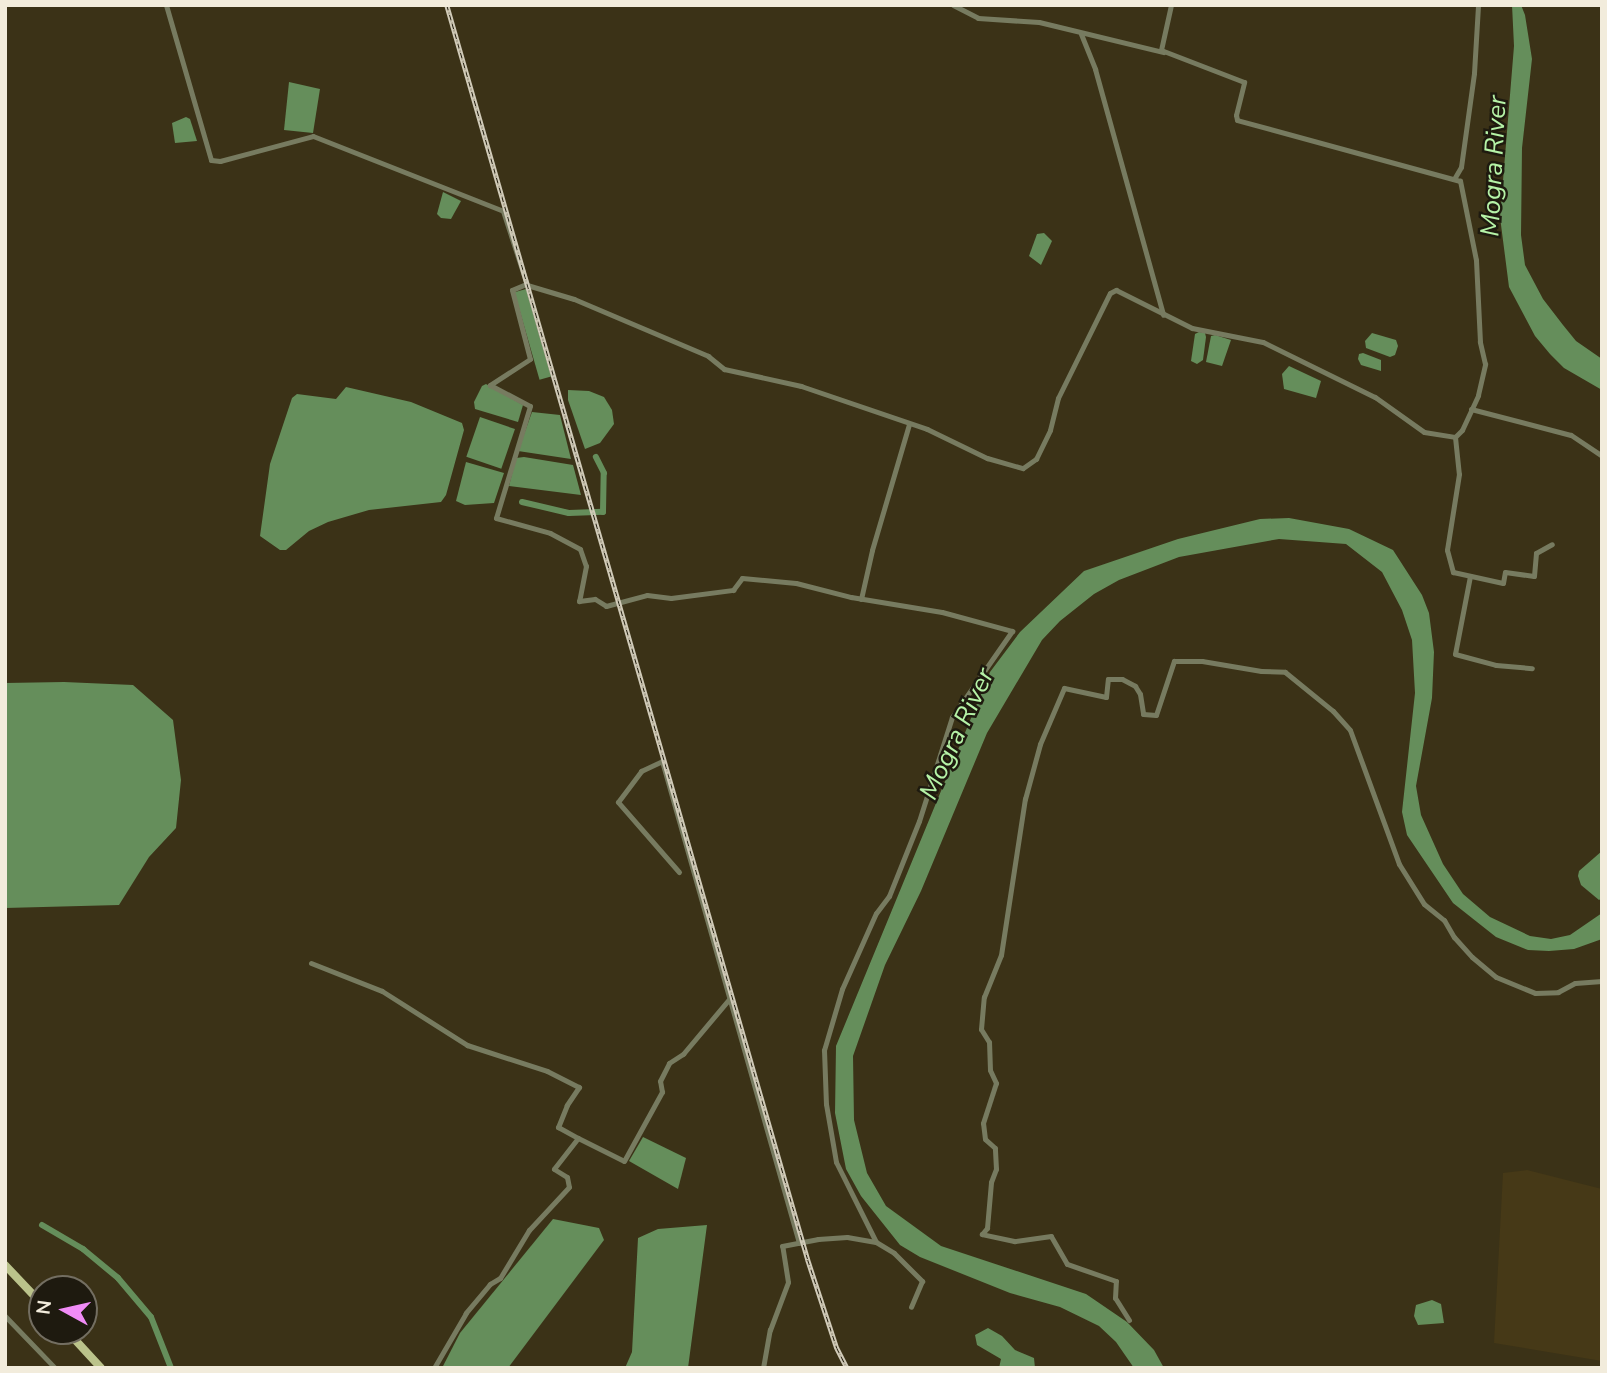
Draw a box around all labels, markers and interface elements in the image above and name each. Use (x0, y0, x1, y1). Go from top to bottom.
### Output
water label: Mogra River (1475, 95, 1513, 237)
water label: Mogra River (913, 663, 1001, 805)
north arrow (28, 1275, 98, 1345)
text: N (30, 1299, 58, 1316)

